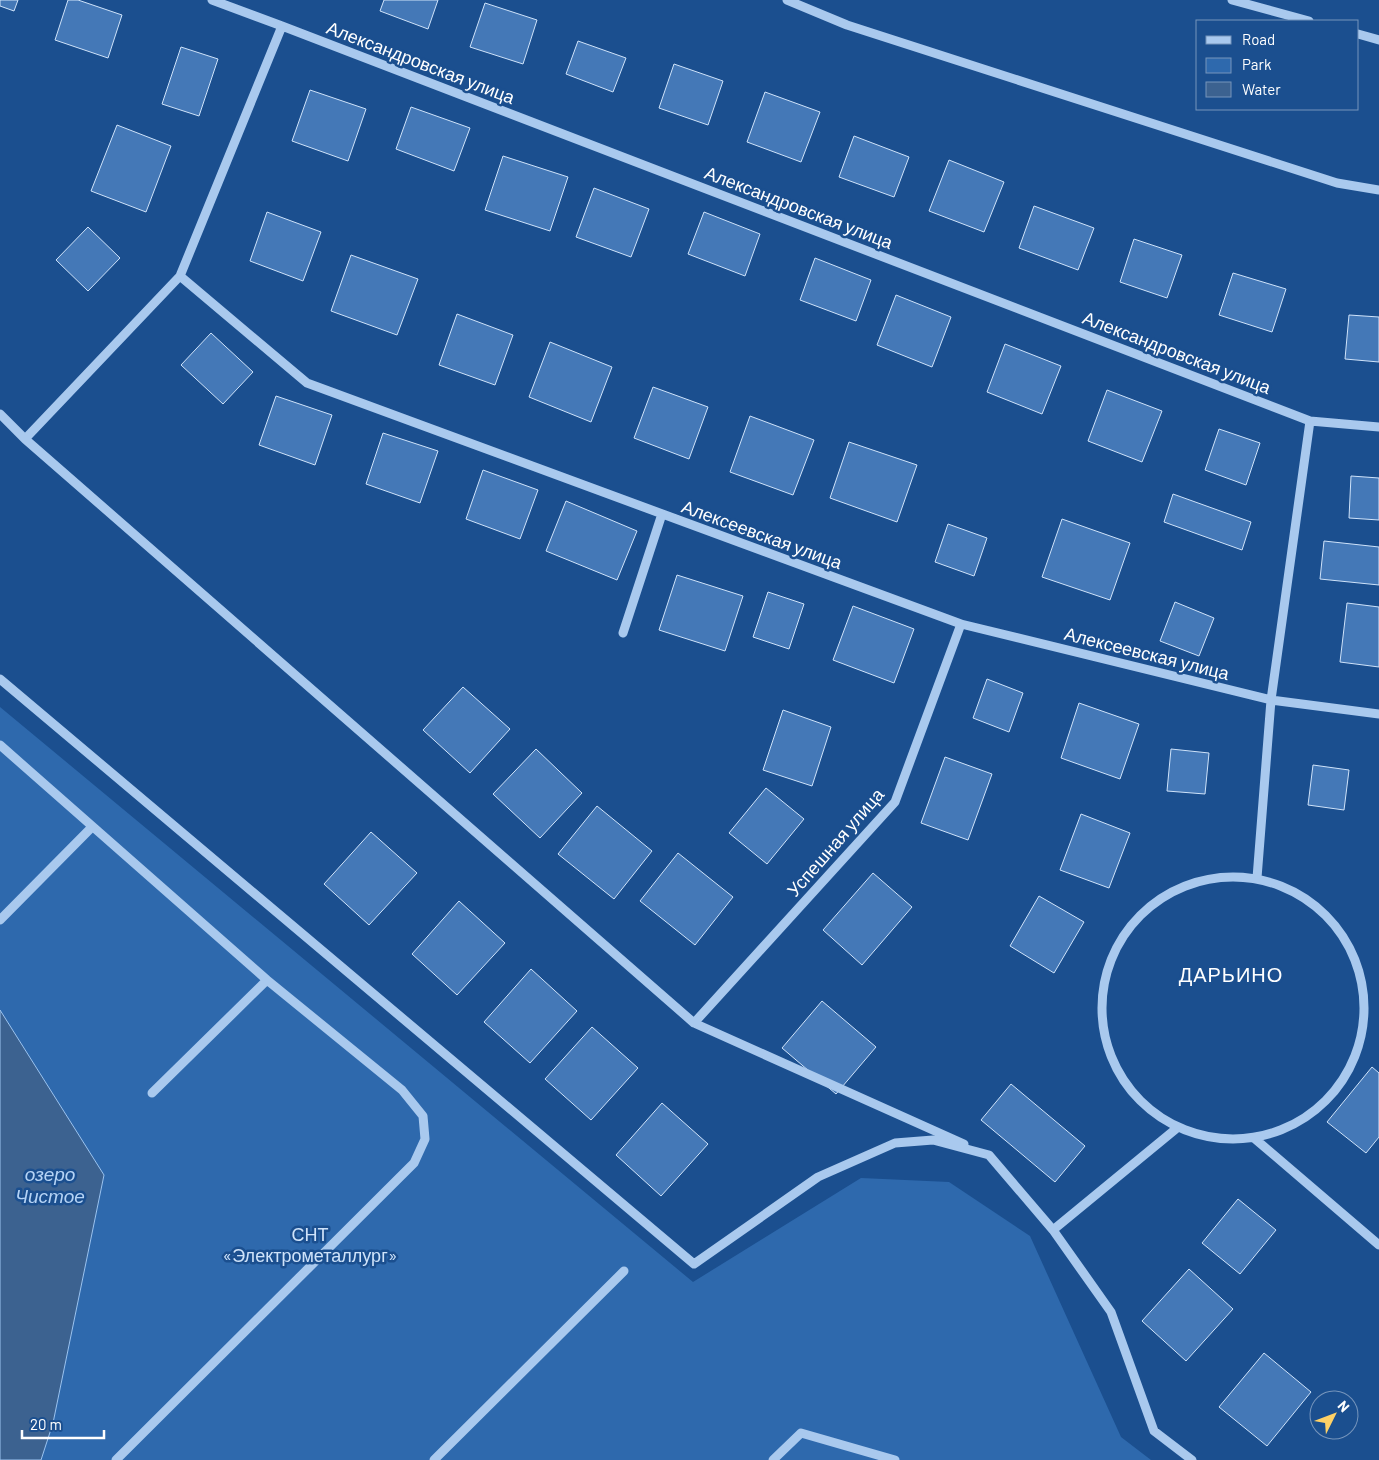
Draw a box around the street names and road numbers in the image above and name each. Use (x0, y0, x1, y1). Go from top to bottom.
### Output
street label: Александровская улица (324, 16, 519, 108)
street label: Александровская улица (702, 161, 897, 253)
street label: Александровская улица (1080, 306, 1275, 398)
street label: Алексеевская улица (679, 495, 846, 574)
street label: Алексеевская улица (1062, 622, 1233, 684)
street label: Успешная улица (782, 783, 889, 901)

